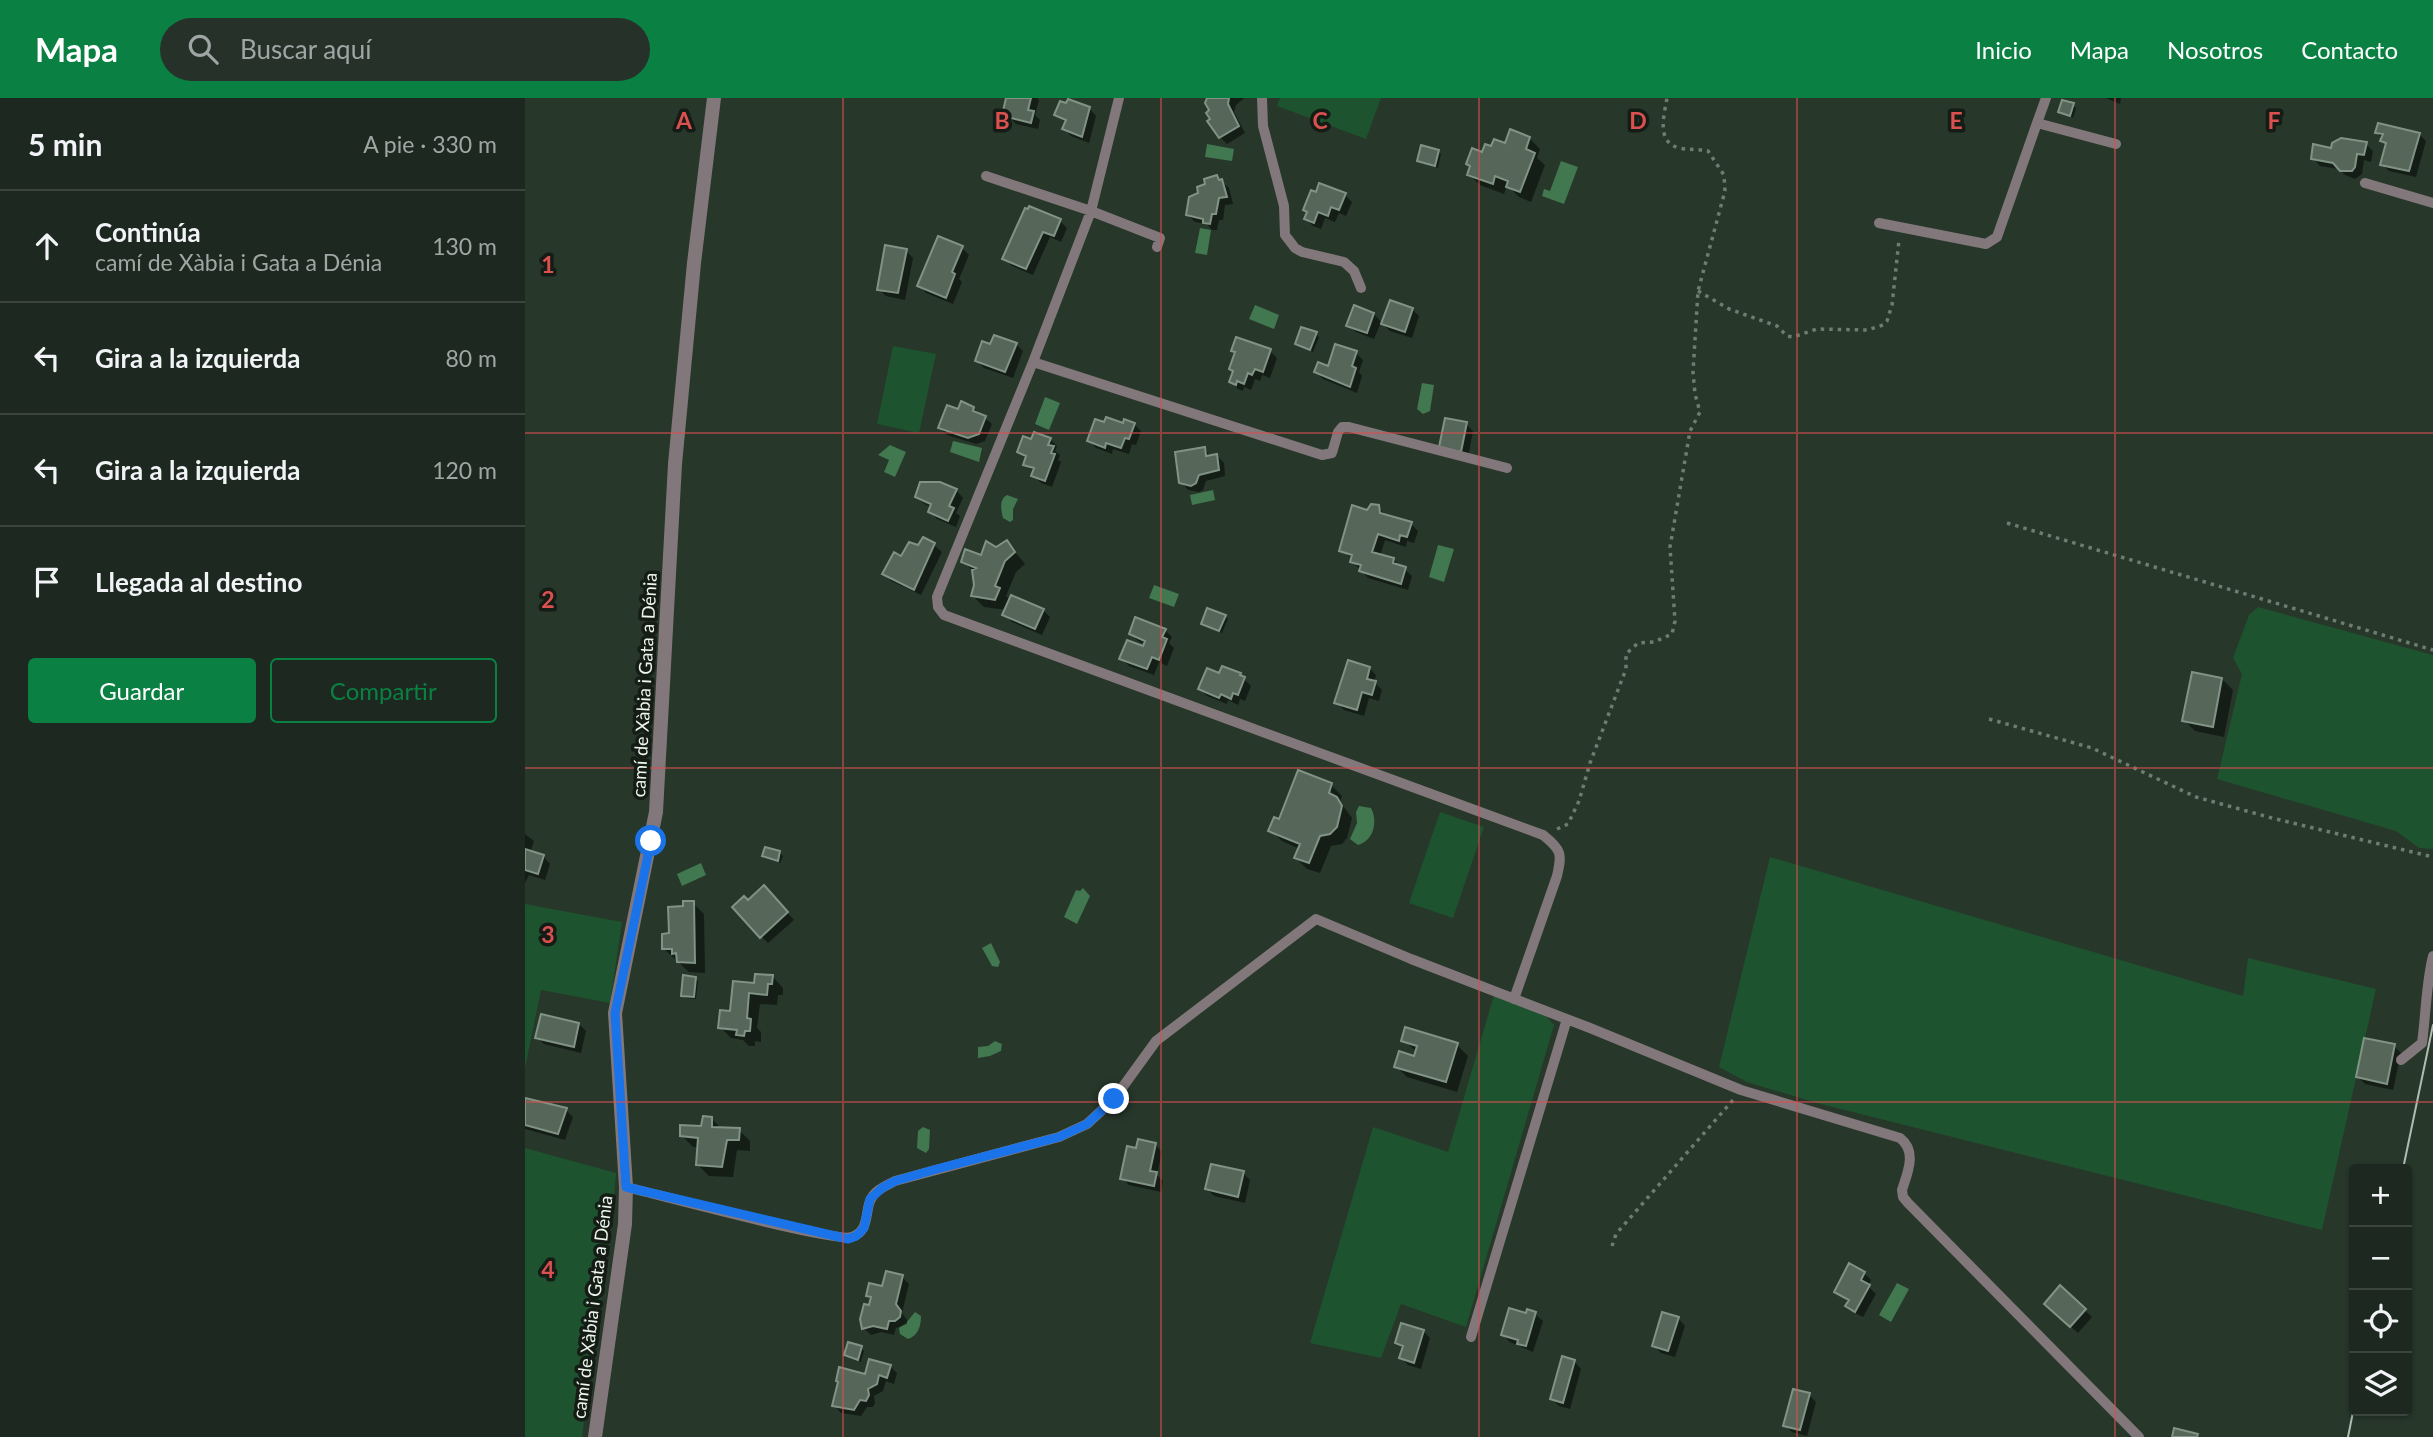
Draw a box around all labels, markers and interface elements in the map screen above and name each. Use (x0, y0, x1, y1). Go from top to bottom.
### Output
search box (160, 18, 650, 81)
text: Mapa (35, 29, 118, 69)
icon: search (184, 30, 222, 68)
text: Buscar aquí (240, 33, 371, 65)
text: Inicio (1975, 35, 2032, 64)
text: Mapa (2070, 35, 2129, 64)
text: Nosotros (2167, 35, 2263, 64)
text: Contacto (2301, 35, 2398, 64)
text: A (675, 106, 693, 134)
text: B (994, 106, 1010, 134)
text: C (1312, 106, 1328, 134)
text: D (1629, 106, 1647, 134)
text: E (1949, 106, 1963, 134)
text: F (2267, 106, 2281, 134)
text: 5 min (28, 126, 102, 162)
text: A pie · 330 m (363, 130, 497, 158)
text: Continúa (95, 216, 201, 248)
icon: ahead (28, 227, 66, 265)
text: 130 m (432, 232, 497, 260)
text: camí de Xàbia i Gata a Dénia (95, 248, 382, 276)
text: 1 (541, 250, 555, 278)
icon: left (28, 339, 66, 377)
text: Gira a la izquierda (95, 342, 301, 374)
text: 80 m (446, 344, 497, 372)
icon: left (28, 451, 66, 489)
text: Gira a la izquierda (95, 454, 301, 486)
text: 120 m (432, 456, 497, 484)
icon: arrive (28, 563, 66, 601)
text: Llegada al destino (95, 566, 302, 598)
street label: camí de Xàbia i Gata a Dénia (627, 572, 661, 798)
text: 2 (541, 585, 555, 613)
button: Guardar (28, 658, 256, 723)
button: Compartir (270, 658, 497, 723)
route start (635, 825, 666, 856)
text: 3 (541, 920, 555, 948)
route end (1098, 1083, 1129, 1114)
map controls (2349, 1164, 2412, 1416)
button: + (2349, 1164, 2412, 1227)
street label: camí de Xàbia i Gata a Dénia (567, 1194, 617, 1420)
button: − (2349, 1227, 2412, 1290)
text: 4 (541, 1255, 555, 1283)
button: locate (2349, 1290, 2412, 1353)
button: layers (2349, 1353, 2412, 1416)

